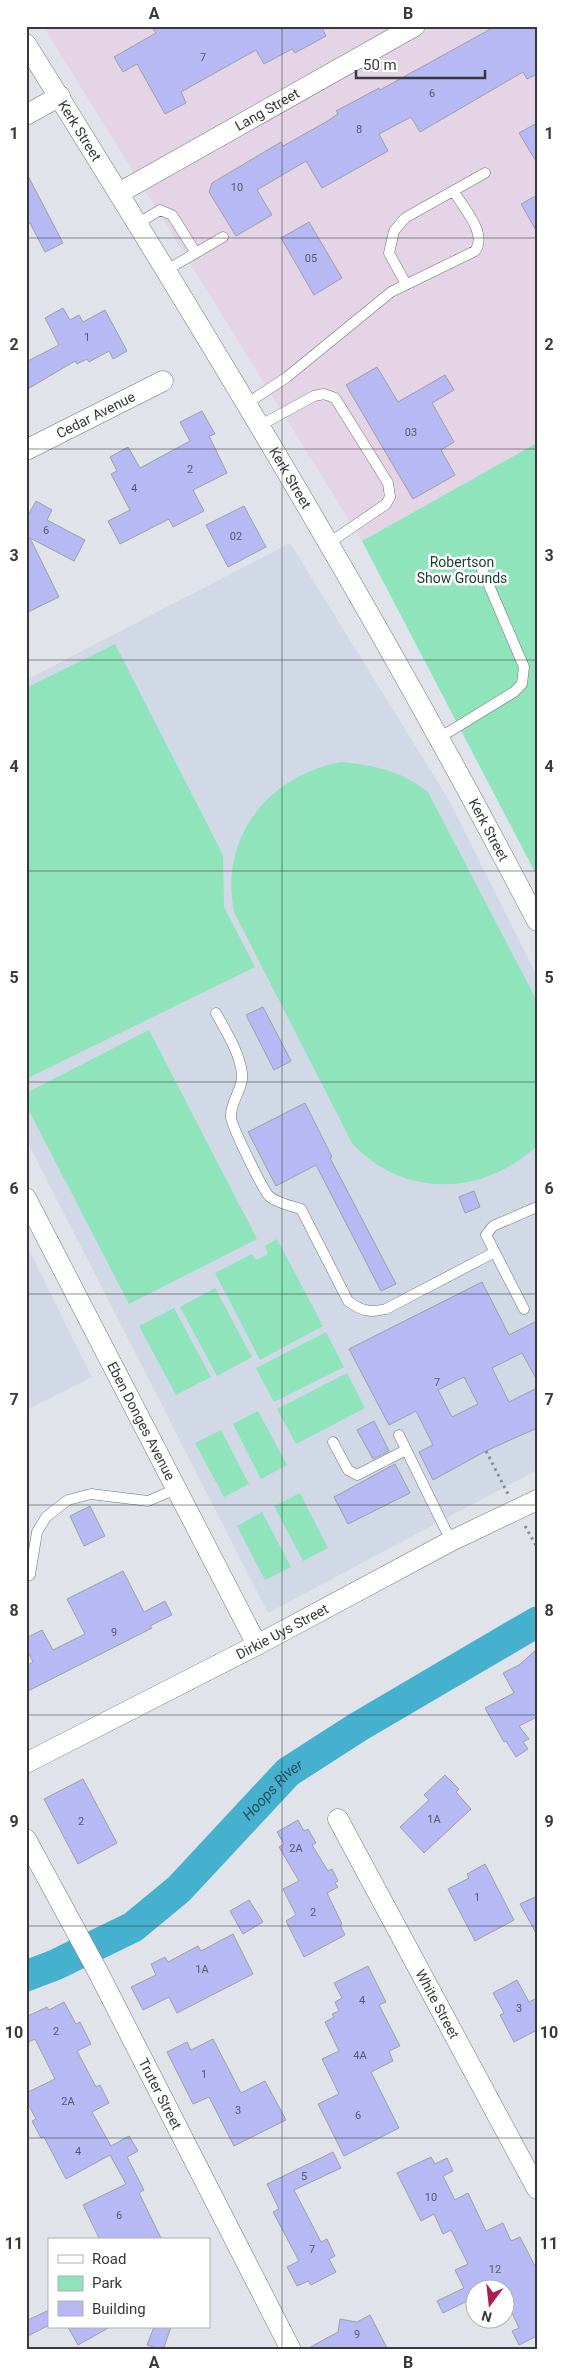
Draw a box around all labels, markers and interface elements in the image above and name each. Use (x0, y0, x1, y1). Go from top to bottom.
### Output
text: A (149, 4, 160, 23)
text: B (403, 4, 413, 23)
scale bar (356, 48, 484, 80)
house number: 7 (200, 51, 206, 64)
text: 50 m (363, 56, 397, 74)
street label: Lang Street (232, 85, 302, 134)
house number: 6 (429, 87, 435, 100)
street label: Kerk Street (55, 97, 105, 164)
house number: 8 (356, 123, 362, 136)
text: 1 (9, 124, 19, 143)
text: 1 (544, 124, 554, 143)
house number: 10 (231, 181, 243, 194)
house number: 05 (305, 252, 317, 265)
house number: 1 (84, 331, 90, 344)
text: 2 (9, 335, 19, 354)
text: 2 (544, 335, 554, 354)
street label: Cedar Avenue (54, 388, 138, 441)
house number: 03 (405, 426, 417, 439)
street label: Kerk Street (266, 444, 315, 512)
house number: 2 (187, 463, 193, 476)
house number: 4 (131, 482, 137, 495)
house number: 6 (43, 524, 49, 537)
house number: 02 (230, 530, 242, 543)
text: 3 (9, 546, 19, 565)
text: 3 (544, 546, 554, 565)
park label: Robertson Show Grounds (417, 554, 507, 586)
text: 4 (9, 757, 19, 776)
text: 4 (544, 757, 554, 776)
street label: Kerk Street (465, 796, 512, 864)
text: 5 (9, 968, 19, 987)
text: 5 (544, 968, 554, 987)
text: 6 (9, 1179, 19, 1198)
text: 6 (544, 1179, 554, 1198)
street label: Eben Donges Avenue (104, 1359, 178, 1483)
house number: 7 (434, 1376, 440, 1389)
text: 7 (9, 1390, 19, 1409)
text: 7 (544, 1390, 554, 1409)
street label: Dirkie Uys Street (233, 1600, 331, 1662)
text: 8 (9, 1601, 19, 1620)
text: 8 (544, 1601, 554, 1620)
house number: 9 (111, 1626, 117, 1639)
water label: Hoops River (239, 1755, 307, 1824)
text: 9 (9, 1812, 19, 1831)
text: 9 (544, 1812, 554, 1831)
house number: 1A (427, 1813, 442, 1826)
house number: 2 (78, 1815, 84, 1828)
house number: 2A (289, 1842, 304, 1855)
house number: 1 (474, 1891, 480, 1904)
house number: 2 (310, 1906, 316, 1919)
house number: 1A (195, 1963, 210, 1976)
street label: White Street (412, 1967, 463, 2042)
house number: 4 (359, 1994, 365, 2007)
house number: 3 (516, 2002, 522, 2015)
text: 10 (5, 2023, 23, 2042)
text: 10 (540, 2023, 558, 2042)
house number: 2 (53, 2025, 59, 2038)
house number: 4A (353, 2049, 368, 2062)
street label: Truter Street (135, 2056, 185, 2132)
house number: 1 (201, 2068, 207, 2081)
house number: 2A (61, 2095, 76, 2108)
house number: 3 (235, 2104, 241, 2117)
house number: 6 (355, 2109, 361, 2122)
house number: 4 (75, 2145, 81, 2158)
house number: 5 (301, 2170, 307, 2183)
house number: 10 (425, 2191, 437, 2204)
house number: 6 (116, 2209, 122, 2222)
text: 11 (5, 2234, 23, 2253)
text: 11 (540, 2234, 558, 2253)
legend (48, 2238, 210, 2328)
house number: 7 (309, 2243, 315, 2256)
text: Road (92, 2250, 126, 2268)
house number: 12 (489, 2263, 501, 2276)
text: Park (92, 2274, 123, 2292)
north arrow (466, 2278, 516, 2328)
text: Building (92, 2300, 146, 2318)
text: N (480, 2308, 493, 2326)
house number: 9 (354, 2328, 360, 2341)
text: A (149, 2353, 160, 2372)
text: B (403, 2353, 413, 2372)

